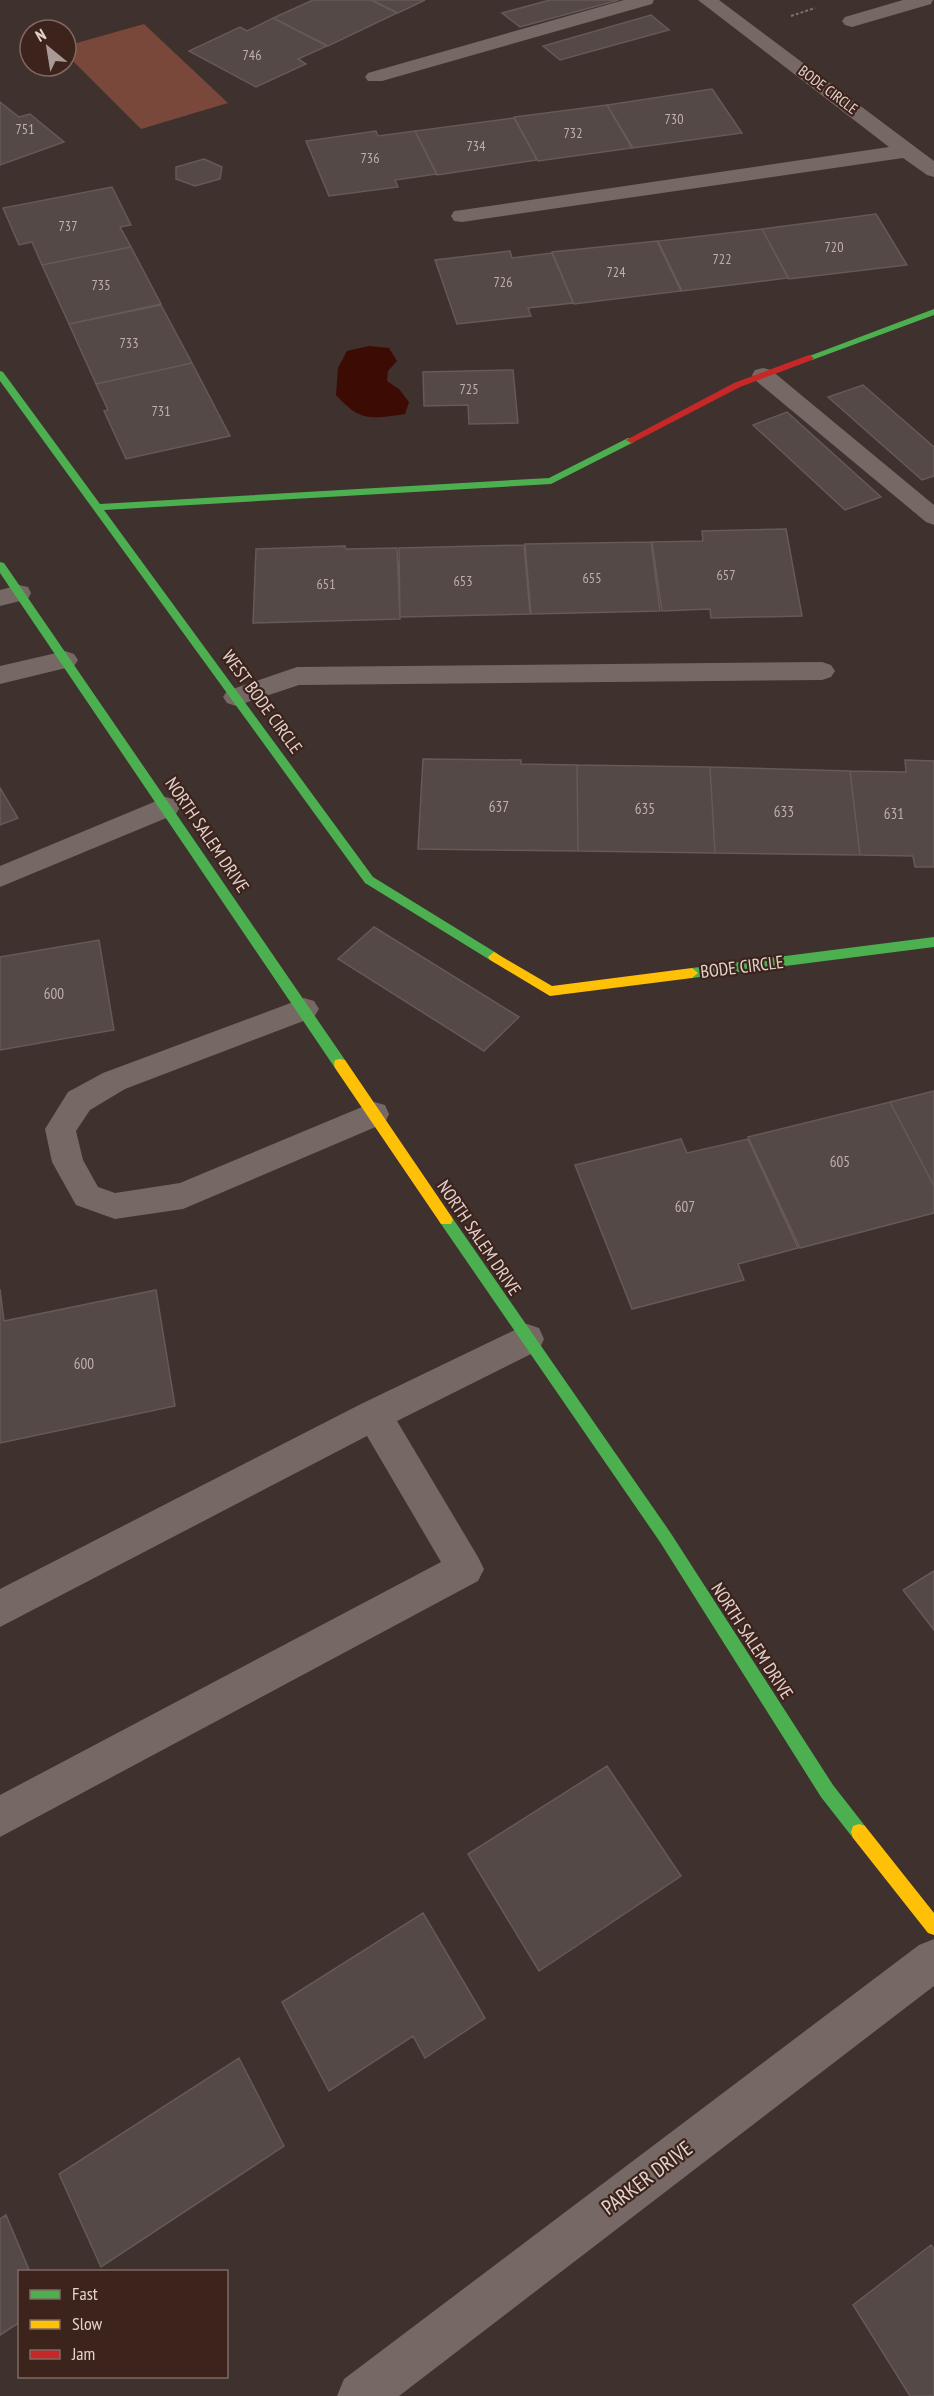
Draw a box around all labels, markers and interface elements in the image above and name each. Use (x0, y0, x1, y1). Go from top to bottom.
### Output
north arrow (18, 18, 78, 78)
text: N (32, 24, 49, 46)
house number: 746 (243, 46, 261, 64)
street label: BODE CIRCLE (795, 61, 862, 118)
house number: 730 (665, 110, 683, 128)
house number: 751 (16, 120, 34, 138)
house number: 732 (564, 124, 582, 142)
house number: 734 (467, 137, 486, 155)
house number: 736 (361, 149, 379, 167)
house number: 737 (59, 217, 77, 235)
house number: 720 (825, 238, 843, 256)
house number: 722 (713, 250, 731, 268)
house number: 724 (607, 263, 626, 281)
house number: 726 (494, 273, 512, 291)
house number: 735 (92, 276, 110, 294)
house number: 733 (120, 334, 138, 352)
house number: 725 (460, 380, 478, 398)
house number: 731 (152, 402, 170, 420)
house number: 657 (717, 566, 735, 584)
house number: 655 (583, 569, 601, 587)
house number: 653 (454, 572, 472, 590)
house number: 651 (317, 575, 335, 593)
street label: WEST BODE CIRCLE (217, 646, 308, 758)
street label: NORTH SALEM DRIVE (160, 773, 254, 897)
house number: 637 (489, 797, 509, 816)
house number: 635 (635, 799, 655, 818)
house number: 633 (774, 802, 794, 821)
house number: 631 (884, 804, 904, 823)
street label: BODE CIRCLE (699, 950, 785, 983)
house number: 600 (44, 984, 64, 1003)
house number: 605 (830, 1152, 850, 1171)
street label: NORTH SALEM DRIVE (432, 1176, 526, 1300)
house number: 607 (675, 1197, 695, 1216)
house number: 600 (74, 1354, 94, 1373)
street label: NORTH SALEM DRIVE (706, 1578, 799, 1703)
street label: PARKER DRIVE (596, 2135, 698, 2221)
legend (18, 2270, 228, 2378)
text: Fast (72, 2282, 98, 2305)
text: Slow (72, 2312, 103, 2335)
text: Jam (71, 2342, 95, 2365)

